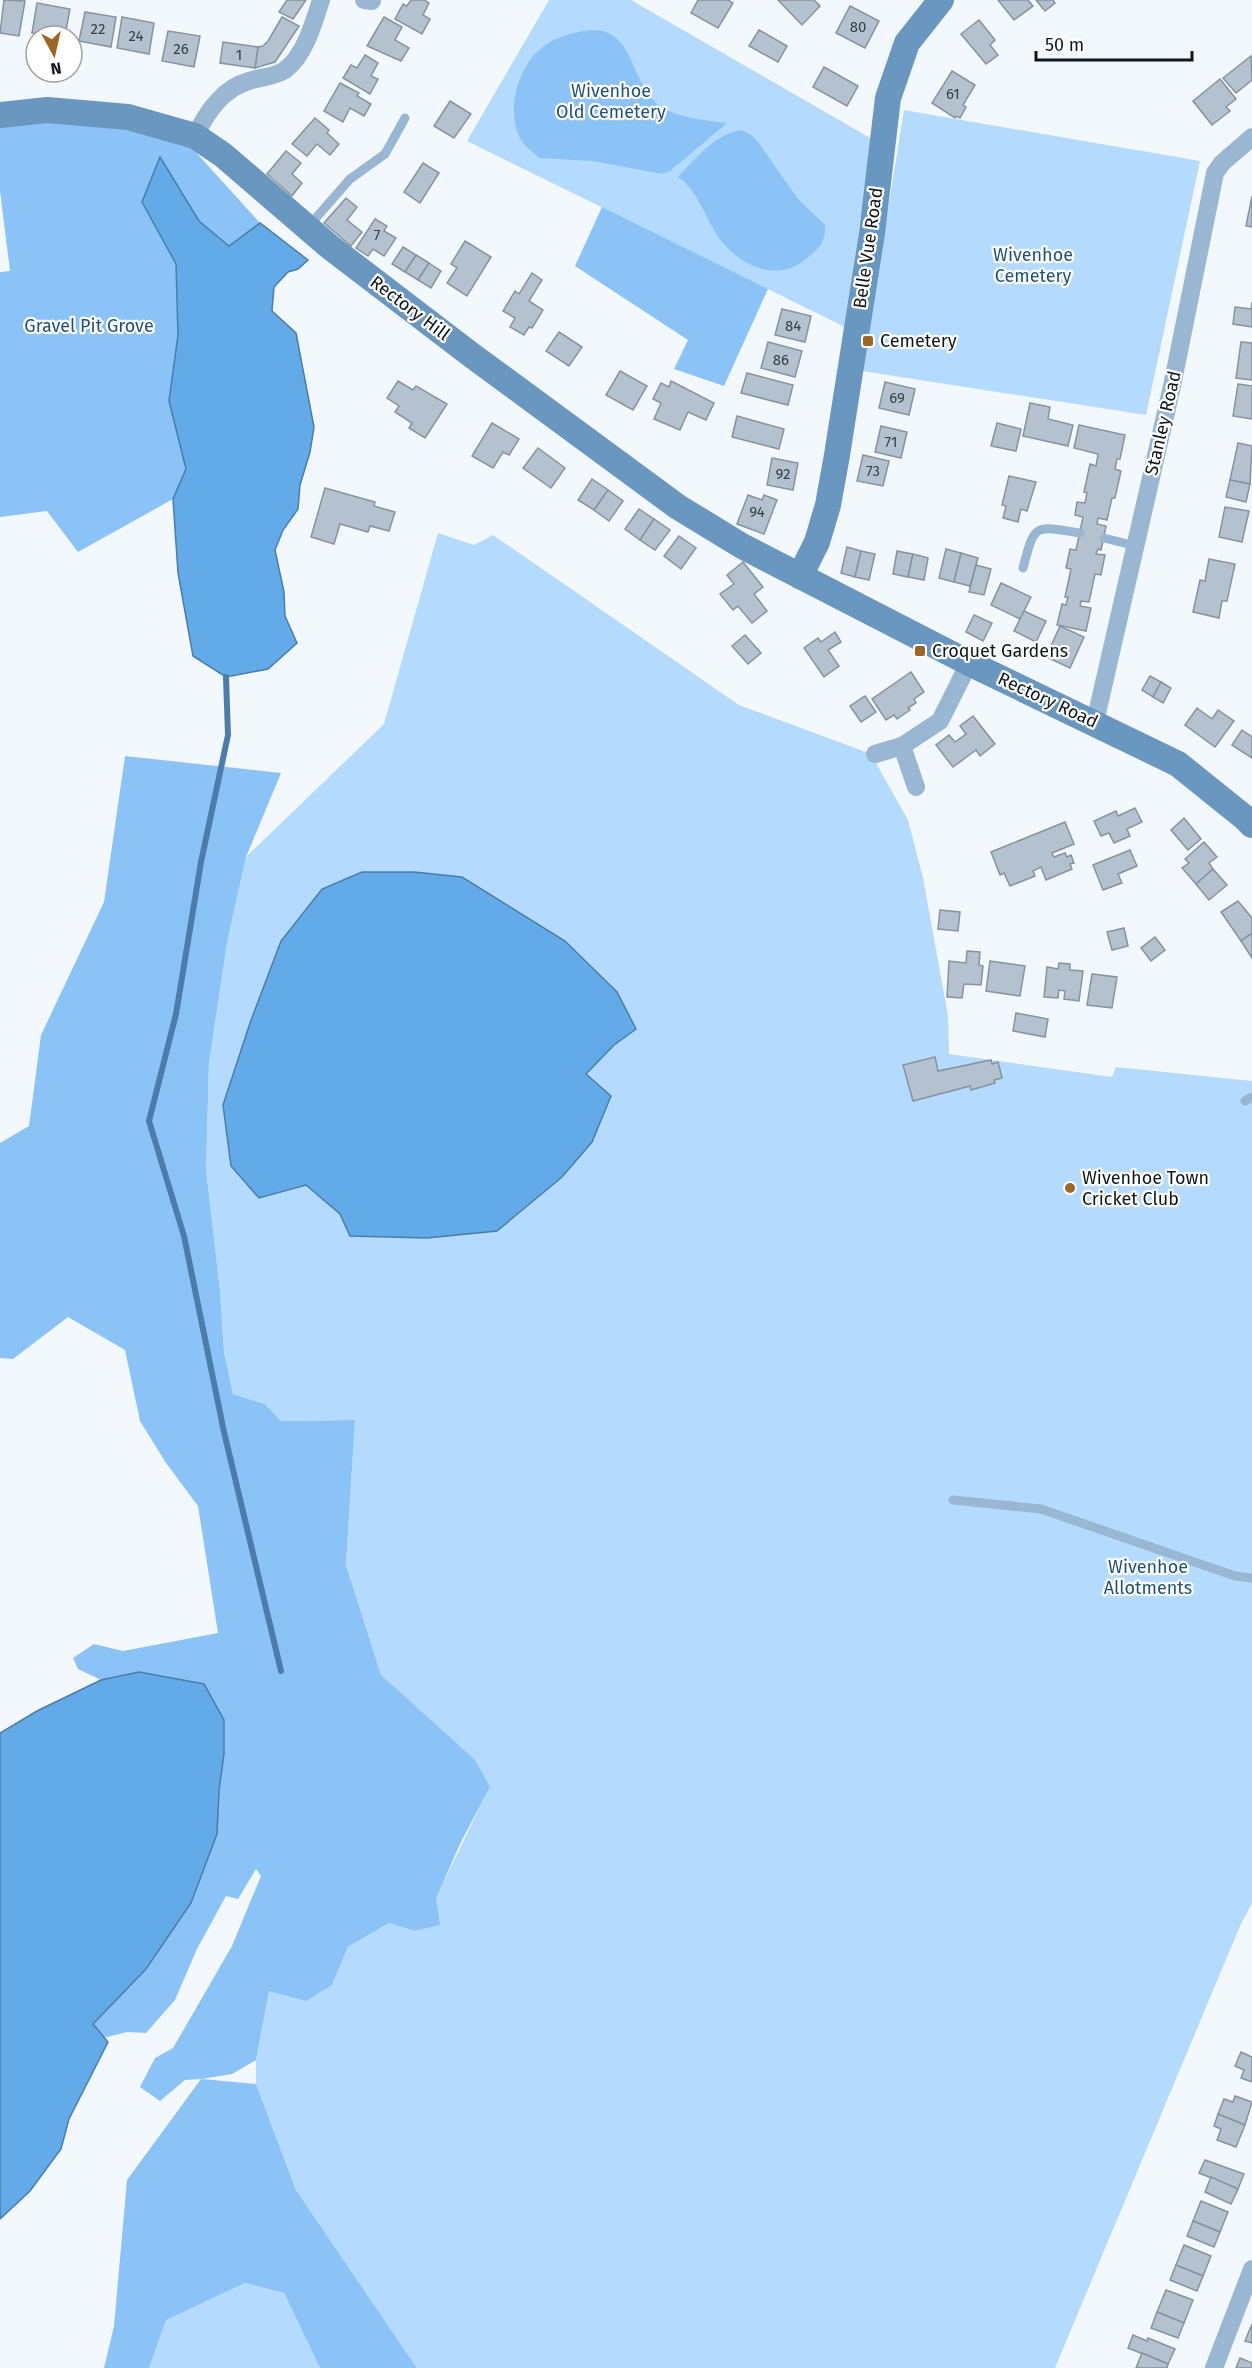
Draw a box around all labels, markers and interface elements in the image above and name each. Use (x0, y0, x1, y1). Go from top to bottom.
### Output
house number: 80 (850, 18, 866, 36)
house number: 22 (91, 20, 105, 38)
north arrow (24, 24, 84, 84)
scale bar (1036, 24, 1192, 62)
house number: 24 (128, 27, 144, 45)
text: 50 m (1045, 34, 1084, 56)
house number: 26 (173, 40, 189, 58)
house number: 1 (236, 46, 242, 64)
text: N (49, 58, 63, 79)
park label: Wivenhoe Old Cemetery (556, 80, 666, 123)
house number: 61 (946, 85, 960, 103)
street label: Belle Vue Road (849, 186, 887, 310)
house number: 7 (374, 226, 381, 244)
park label: Wivenhoe Cemetery (993, 244, 1073, 287)
street label: Rectory Hill (366, 271, 454, 345)
park label: Gravel Pit Grove (24, 315, 154, 337)
house number: 84 (785, 317, 801, 335)
place label: Cemetery (880, 330, 957, 352)
marker: Cemetery (861, 334, 875, 348)
house number: 86 (773, 351, 789, 369)
street label: Stanley Road (1140, 369, 1186, 477)
house number: 69 (889, 389, 905, 407)
house number: 71 (885, 433, 897, 451)
house number: 73 (866, 462, 880, 480)
house number: 92 (776, 465, 790, 483)
house number: 94 (749, 503, 765, 521)
place label: Croquet Gardens (932, 640, 1068, 662)
marker: Croquet Gardens (913, 644, 927, 658)
street label: Rectory Road (994, 667, 1102, 733)
place label: Wivenhoe Town Cricket Club (1082, 1167, 1209, 1210)
marker: Wivenhoe Town Cricket Club (1063, 1181, 1077, 1195)
park label: Wivenhoe Allotments (1104, 1556, 1192, 1599)

